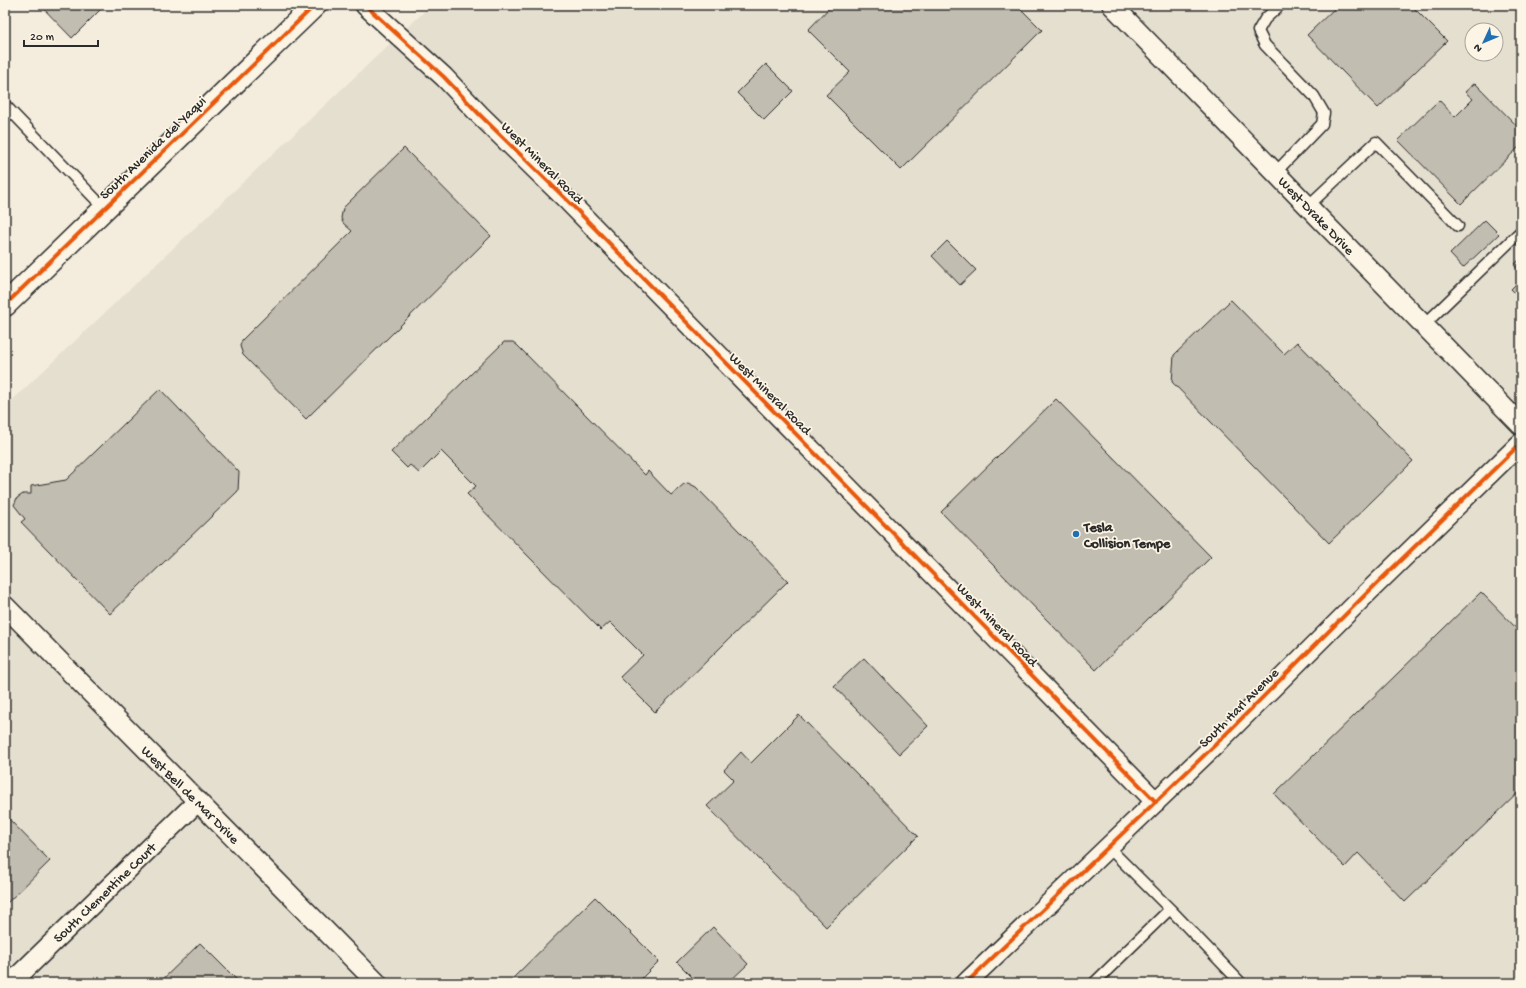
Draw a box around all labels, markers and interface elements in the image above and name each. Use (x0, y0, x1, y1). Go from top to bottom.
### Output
scale bar (24, 22, 98, 48)
north arrow (1464, 22, 1504, 62)
text: 20 m (30, 31, 55, 45)
text: N (1471, 41, 1485, 54)
street label: South Avenida del Yaqui (97, 94, 211, 204)
street label: West Mineral Road (496, 119, 587, 210)
street label: West Drake Drive (1273, 174, 1357, 260)
street label: West Mineral Road (724, 350, 815, 441)
place label: Tesla Collision Tempe (1083, 520, 1171, 553)
marker: Tesla Collision Tempe (1071, 529, 1081, 539)
street label: West Mineral Road (952, 580, 1042, 672)
street label: South Harl Avenue (1196, 665, 1284, 752)
street label: West Bell de Mar Drive (136, 743, 243, 849)
street label: South Clementine Court (51, 839, 162, 947)

